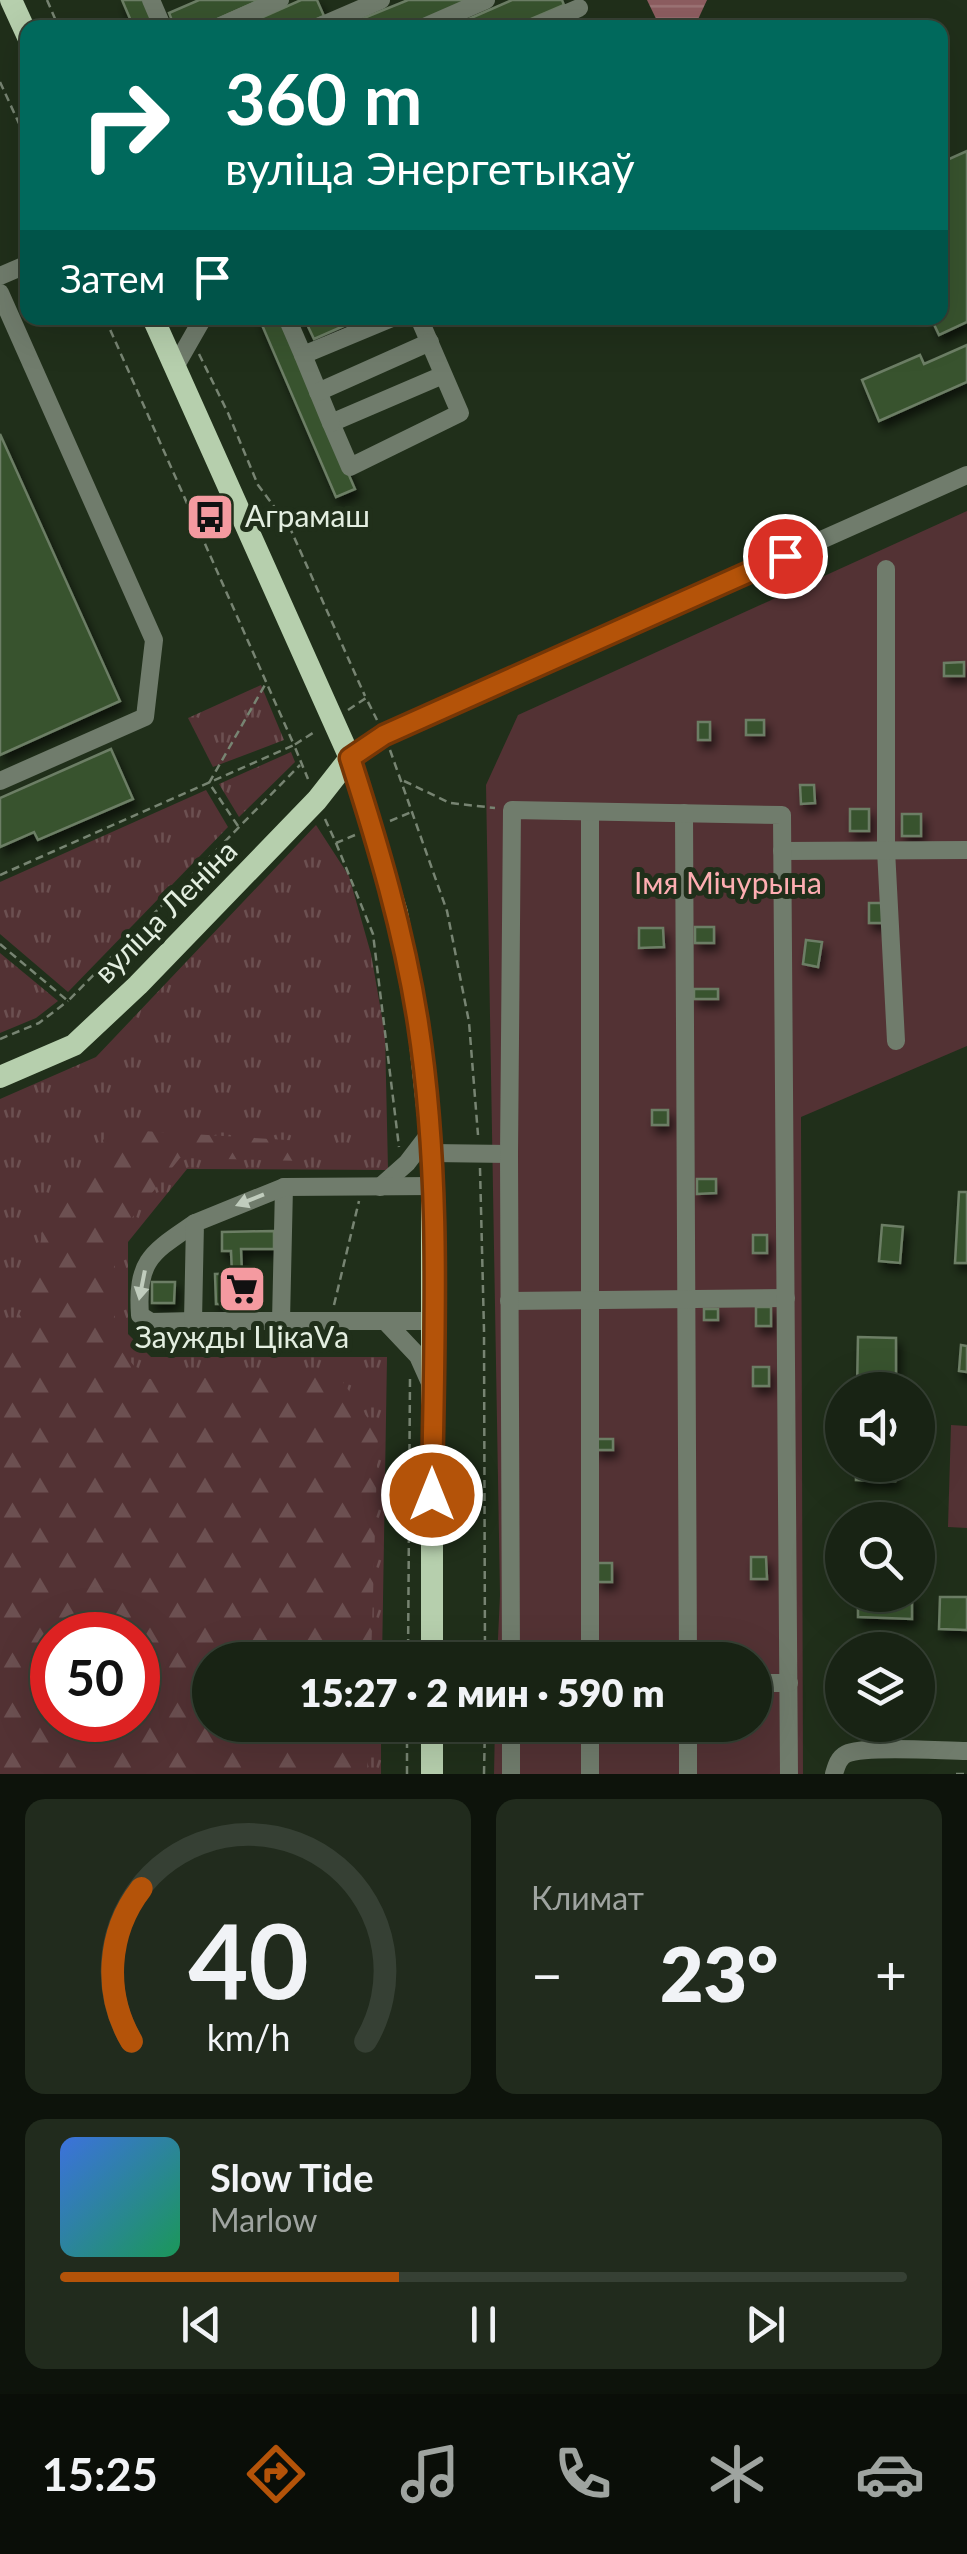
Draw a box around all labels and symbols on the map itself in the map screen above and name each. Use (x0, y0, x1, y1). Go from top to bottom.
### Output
bus stop icon: Аграмаш (184, 491, 236, 543)
place label: Аграмаш (245, 497, 370, 533)
pin (743, 514, 828, 599)
street label: вуліца Леніна (86, 832, 243, 989)
park label: Імя Мічурына (634, 864, 822, 900)
one-way arrow (235, 1193, 265, 1209)
supermarket icon: Заужды ЦікаVа (216, 1263, 268, 1315)
one-way arrow (134, 1270, 149, 1301)
place label: Заужды ЦікаVа (135, 1318, 349, 1354)
position arrow (380, 1443, 484, 1547)
speed limit sign: 50 (30, 1612, 160, 1742)

